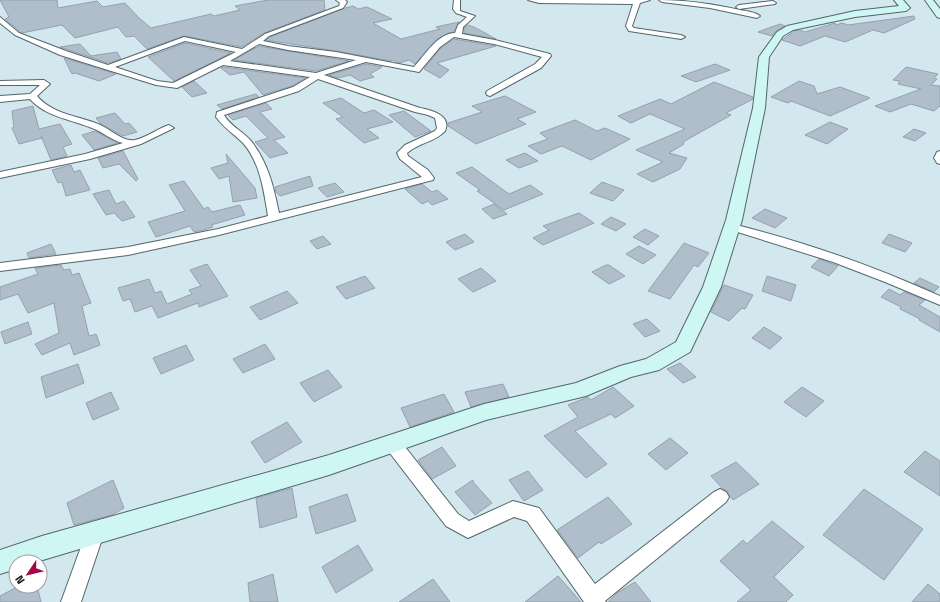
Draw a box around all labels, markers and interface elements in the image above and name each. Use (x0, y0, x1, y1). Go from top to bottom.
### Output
north arrow (8, 554, 48, 594)
text: N (12, 573, 28, 587)

